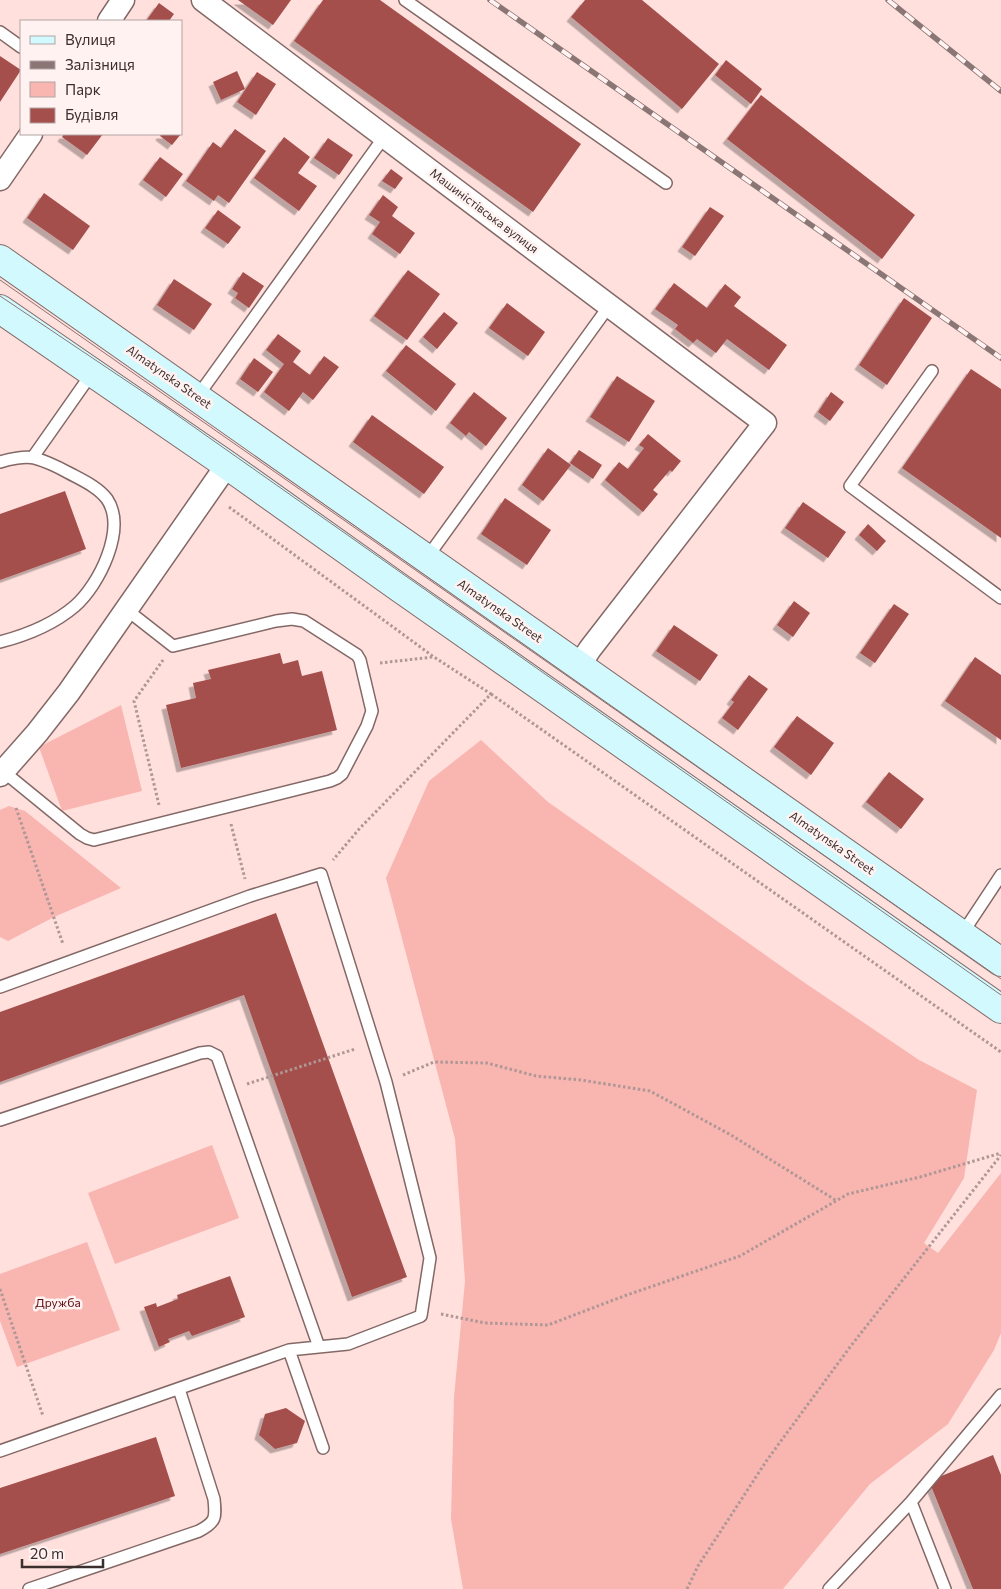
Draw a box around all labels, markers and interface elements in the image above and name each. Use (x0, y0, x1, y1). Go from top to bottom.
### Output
legend (20, 20, 182, 135)
text: Вулиця (65, 30, 116, 48)
text: Залізниця (65, 55, 135, 73)
text: Парк (65, 80, 101, 98)
text: Будівля (65, 105, 118, 123)
street label: Машиністівська вулиця (428, 165, 541, 255)
street label: Almatynska Street (124, 342, 215, 411)
street label: Almatynska Street (455, 576, 546, 645)
street label: Almatynska Street (787, 808, 878, 877)
park label: Дружба (35, 1295, 81, 1309)
scale bar (22, 1536, 104, 1568)
text: 20 m (30, 1544, 64, 1562)

